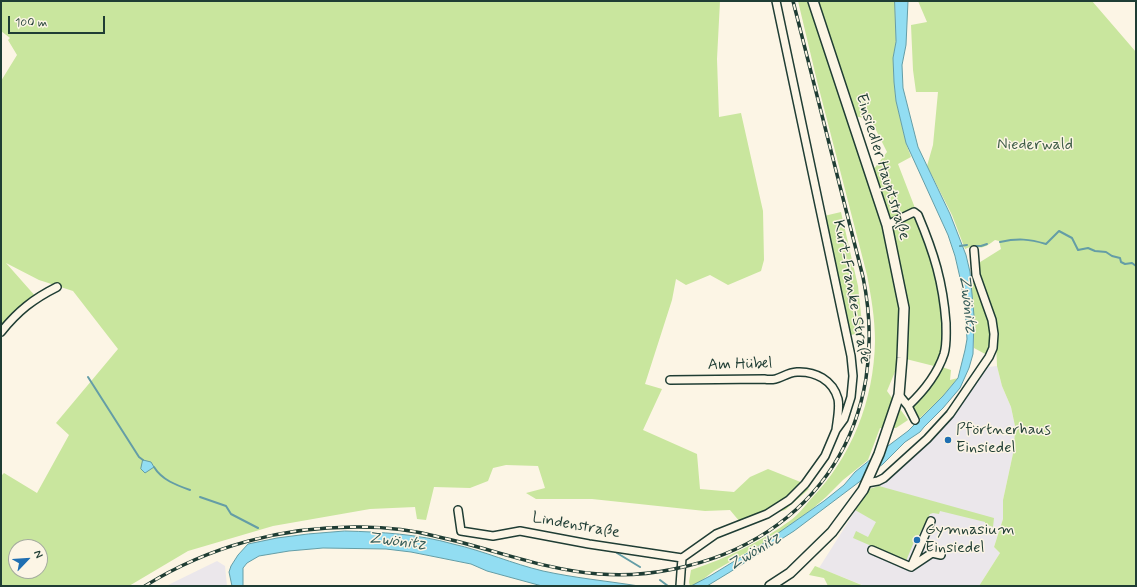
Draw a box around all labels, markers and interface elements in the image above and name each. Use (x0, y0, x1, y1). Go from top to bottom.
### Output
scale bar (10, 8, 107, 34)
text: 100 m (15, 15, 47, 31)
street label: Einsiedler Hauptstraße (851, 91, 913, 243)
park label: Niederwald (997, 136, 1073, 156)
street label: Kurt-Franke-Straße (828, 219, 874, 365)
water label: Zwönitz (953, 274, 981, 334)
street label: Am Hübel (708, 355, 772, 375)
place label: Pförtnerhaus Einsiedel (956, 421, 1051, 459)
marker: Pförtnerhaus Einsiedel (943, 435, 953, 445)
street label: Lindenstraße (531, 509, 621, 543)
place label: Gymnasium Einsiedel (925, 521, 1015, 559)
water label: Zwönitz (725, 528, 785, 576)
water label: Zwönitz (367, 529, 427, 555)
marker: Gymnasium Einsiedel (912, 535, 922, 545)
north arrow (8, 539, 48, 579)
text: N (30, 548, 46, 561)

